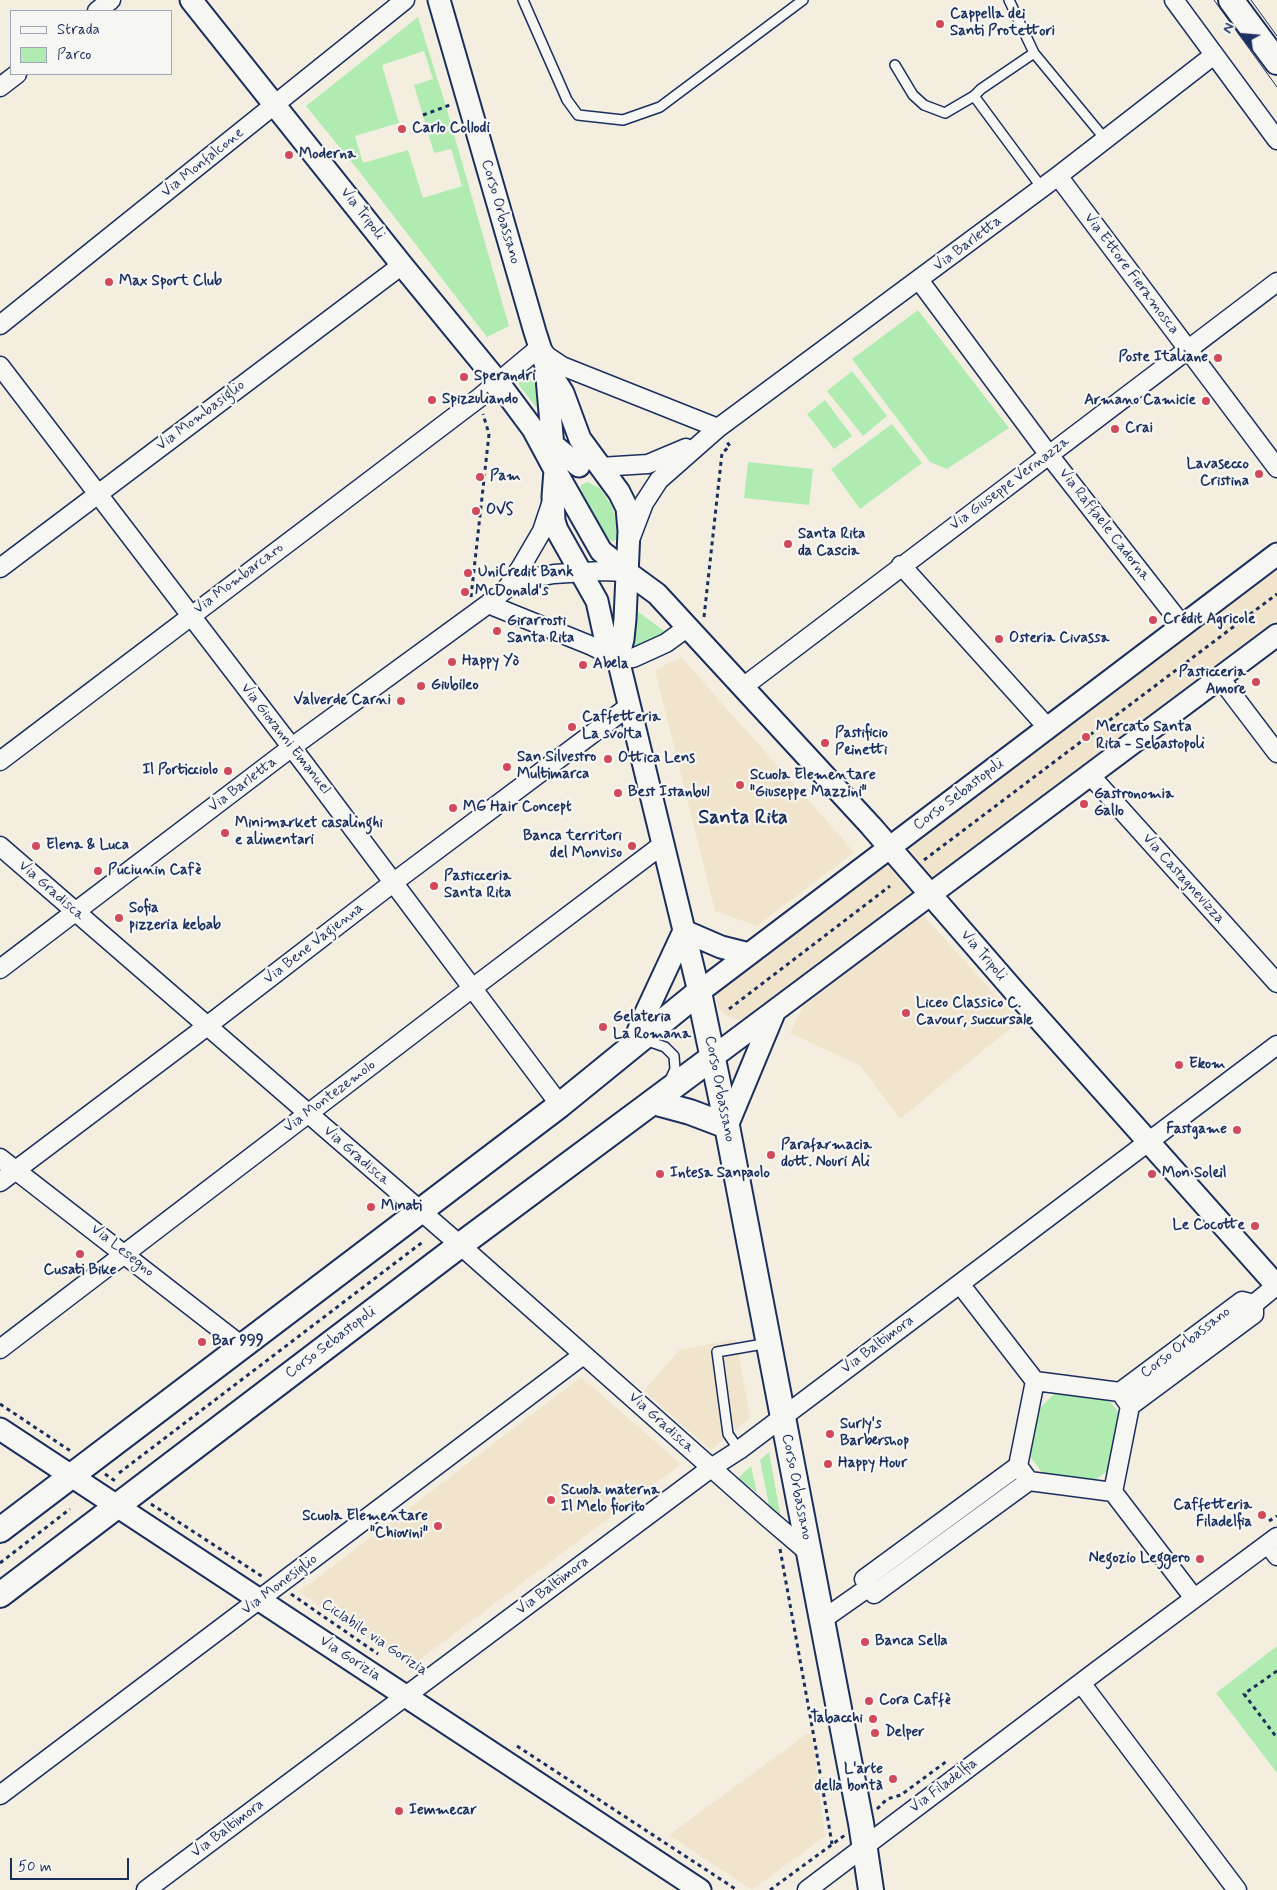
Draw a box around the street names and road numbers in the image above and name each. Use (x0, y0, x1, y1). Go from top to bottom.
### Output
street label: Via Monfalcone (158, 124, 248, 202)
street label: Corso Orbassano (476, 158, 524, 266)
street label: Via Tripoli (336, 184, 388, 244)
street label: Via Ettore Fieramosca (1079, 210, 1183, 338)
street label: Via Barletta (930, 212, 1006, 276)
street label: Via Mombasiglio (153, 377, 249, 455)
street label: Via Giuseppe Vernazza (947, 433, 1073, 535)
street label: Via Raffaele Cadorna (1054, 465, 1154, 585)
street label: Via Mombarcaro (190, 539, 288, 619)
street label: Via Giovanni Emanuel (236, 680, 334, 798)
street label: Via Barletta (205, 753, 281, 817)
street label: Corso Sebastopoli (910, 755, 1008, 835)
street label: Via Castagnevizza (1138, 830, 1228, 928)
street label: Via Gradisca (14, 857, 88, 925)
street label: Via Bene Vagienna (261, 900, 367, 988)
street label: Via Tripoli (956, 927, 1010, 985)
street label: Corso Orbassano (700, 1034, 738, 1144)
street label: Via Montezemolo (280, 1057, 380, 1137)
street label: Via Gradisca (319, 1122, 393, 1190)
street label: Via Lesegno (87, 1221, 157, 1281)
street label: Corso Sebastopoli (282, 1303, 380, 1383)
street label: Corso Orbassano (1138, 1303, 1234, 1383)
street label: Via Baltimora (838, 1312, 918, 1378)
street label: Via Gradisca (624, 1389, 698, 1457)
street label: Corso Orbassano (777, 1432, 815, 1542)
street label: Via Monesiglio (239, 1551, 321, 1619)
street label: Via Baltimora (513, 1553, 593, 1619)
street label: Ciclabile via Gorizia (317, 1596, 431, 1680)
street label: Via Gorizia (316, 1632, 384, 1686)
street label: Via Filadelfia (906, 1755, 982, 1817)
street label: Via Baltimora (188, 1796, 268, 1862)

